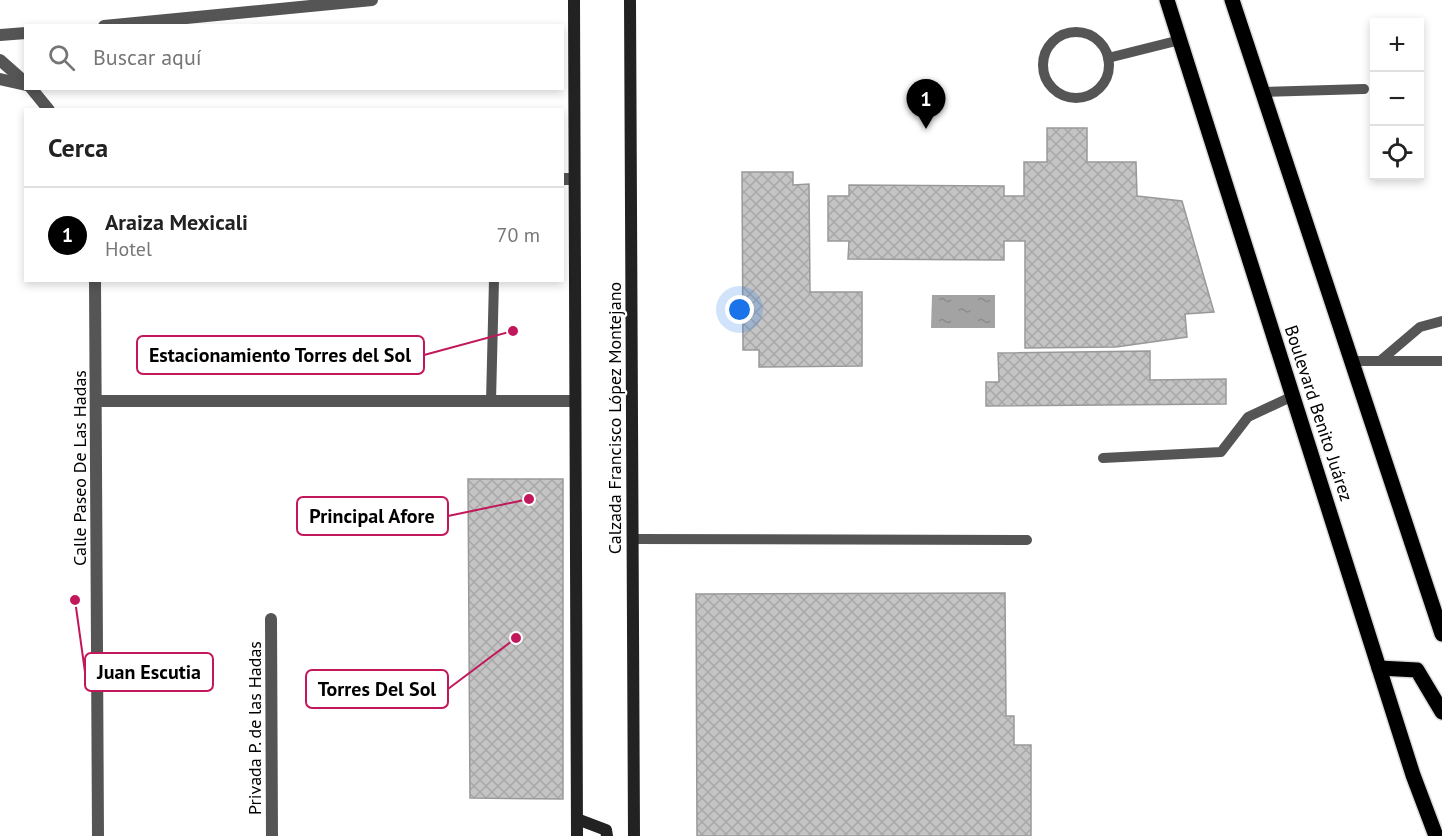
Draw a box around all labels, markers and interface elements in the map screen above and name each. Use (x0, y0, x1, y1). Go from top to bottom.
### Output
map controls (1370, 18, 1424, 180)
button: + (1370, 18, 1424, 72)
search box (24, 24, 564, 90)
icon: search (45, 41, 78, 74)
text: Buscar aquí (93, 43, 202, 71)
button: − (1370, 72, 1424, 126)
pin: 1 (906, 80, 946, 129)
button: locate (1370, 126, 1424, 180)
text: Cerca (48, 131, 108, 164)
text: Araiza Mexicali (105, 208, 248, 236)
text: 1 (62, 222, 73, 248)
text: 70 m (497, 222, 540, 248)
text: Hotel (105, 236, 152, 262)
street label: Calzada Francisco López Montejano (603, 282, 626, 554)
your location (725, 295, 754, 324)
street label: Boulevard Benito Juárez (1280, 322, 1358, 504)
callout: Estacionamiento Torres del Sol (137, 336, 424, 374)
text: Estacionamiento Torres del Sol (149, 342, 411, 368)
street label: Calle Paseo De Las Hadas (68, 370, 91, 566)
callout: Principal Afore (297, 497, 448, 535)
text: Principal Afore (309, 503, 435, 529)
street label: Privada P. de las Hadas (243, 641, 266, 815)
callout: Juan Escutia (85, 653, 213, 691)
text: Juan Escutia (96, 659, 201, 685)
callout: Torres Del Sol (306, 670, 448, 708)
text: Torres Del Sol (318, 676, 436, 702)

